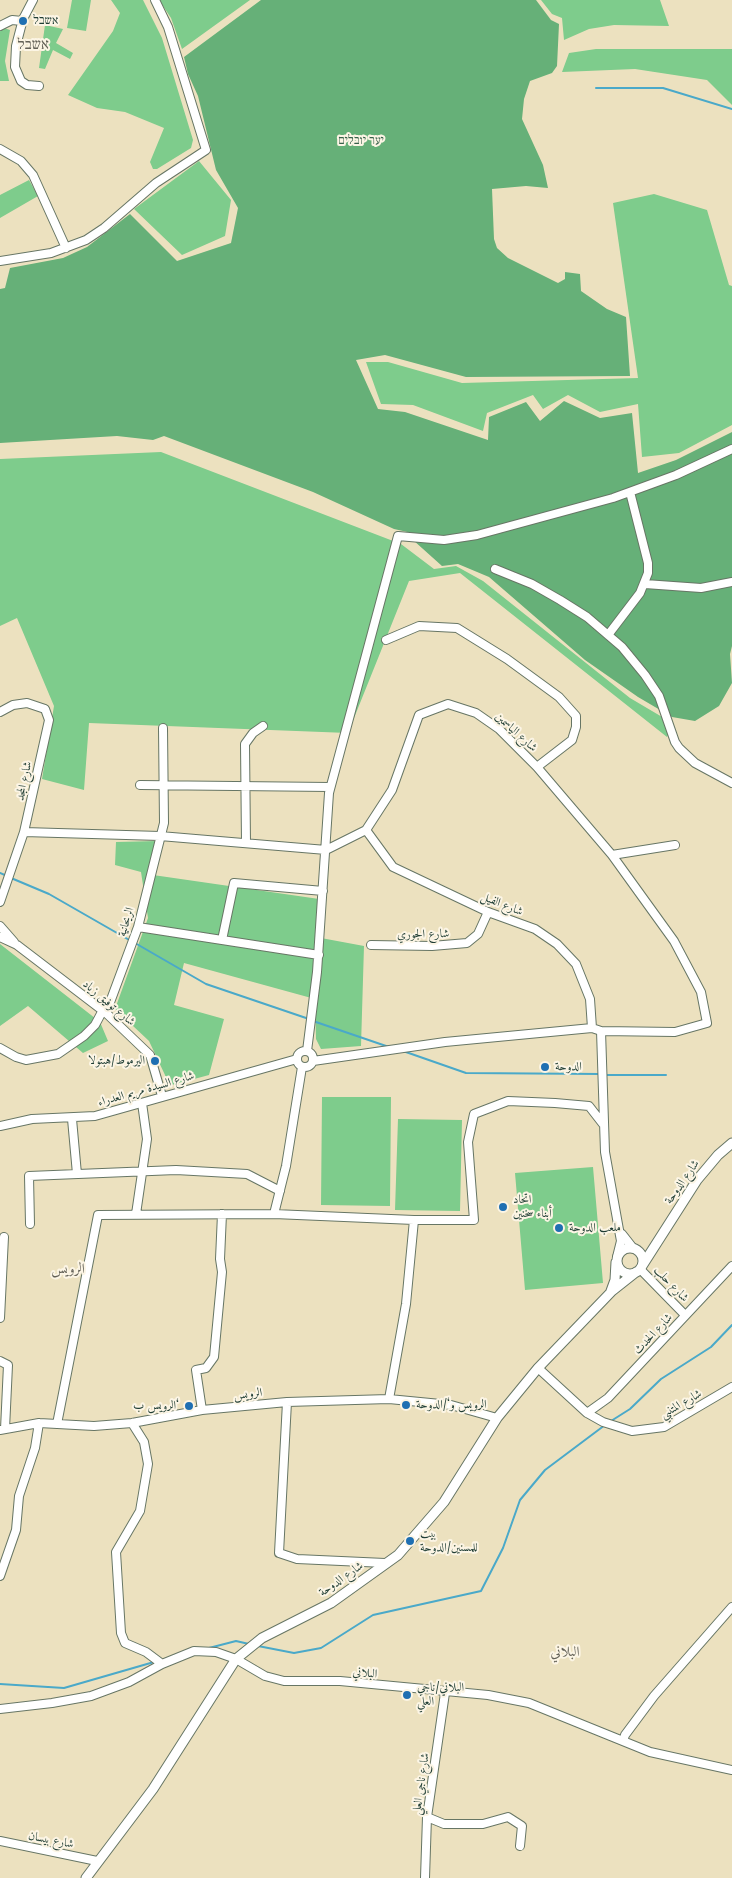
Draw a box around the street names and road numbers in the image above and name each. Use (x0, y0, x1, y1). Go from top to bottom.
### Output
street label: شارع الياسمين (492, 709, 540, 755)
street label: شارع المجد (13, 760, 35, 802)
street label: شارع الفيل (479, 889, 525, 919)
street label: الريحانية (115, 906, 137, 938)
street label: شارع الجوري (397, 926, 449, 942)
street label: شارع توفيق زياد (80, 977, 138, 1029)
street label: شارع السيدة مريم العدراء (96, 1068, 196, 1110)
street label: شارع الدوحة (662, 1157, 702, 1207)
street label: شارع حلب (650, 1263, 692, 1305)
street label: شارع الحدث (630, 1310, 676, 1358)
street label: الرويس (233, 1385, 263, 1403)
street label: شارع المتنبي (658, 1386, 704, 1422)
street label: شارع الدوحة (316, 1559, 366, 1599)
street label: البلاني (352, 1665, 378, 1681)
street label: شارع ناجي العلي (410, 1752, 432, 1816)
street label: شارع بيسان (27, 1829, 75, 1851)

